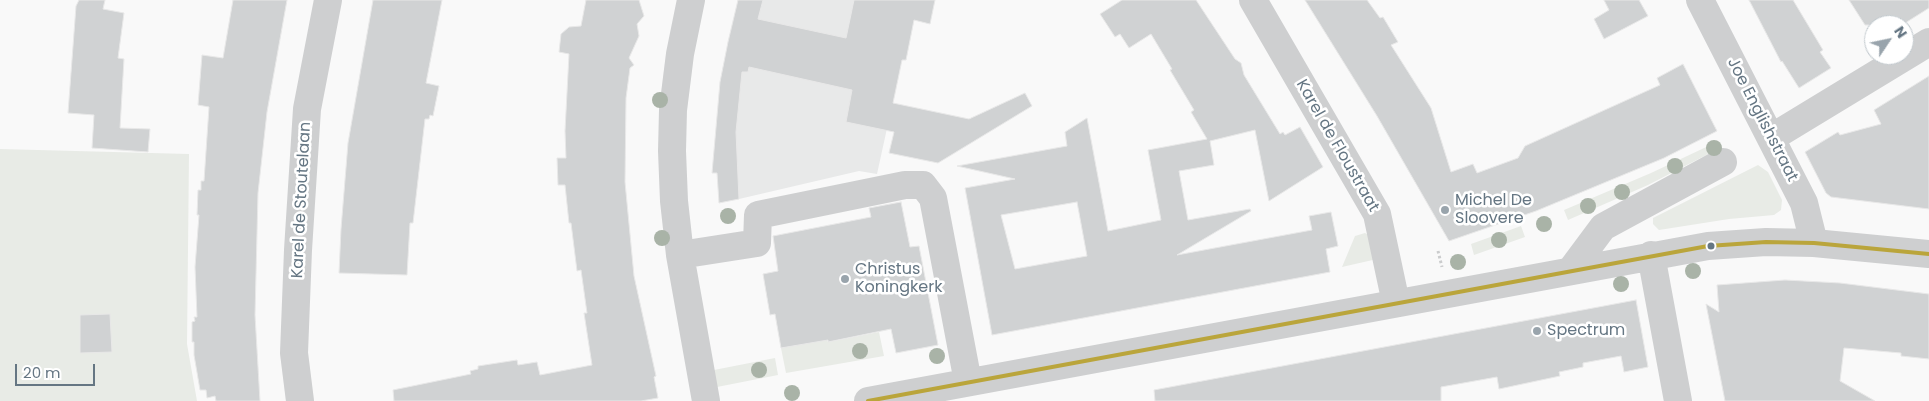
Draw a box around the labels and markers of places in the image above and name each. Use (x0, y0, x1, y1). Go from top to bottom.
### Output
place label: Michel De Sloovere (1455, 191, 1532, 229)
marker: Michel De Sloovere (1439, 204, 1451, 216)
unlabelled marker (1706, 241, 1716, 251)
place label: Christus Koningkerk (855, 260, 942, 298)
marker: Christus Koningkerk (839, 273, 851, 285)
place label: Spectrum (1547, 321, 1625, 341)
marker: Spectrum (1531, 325, 1543, 337)

